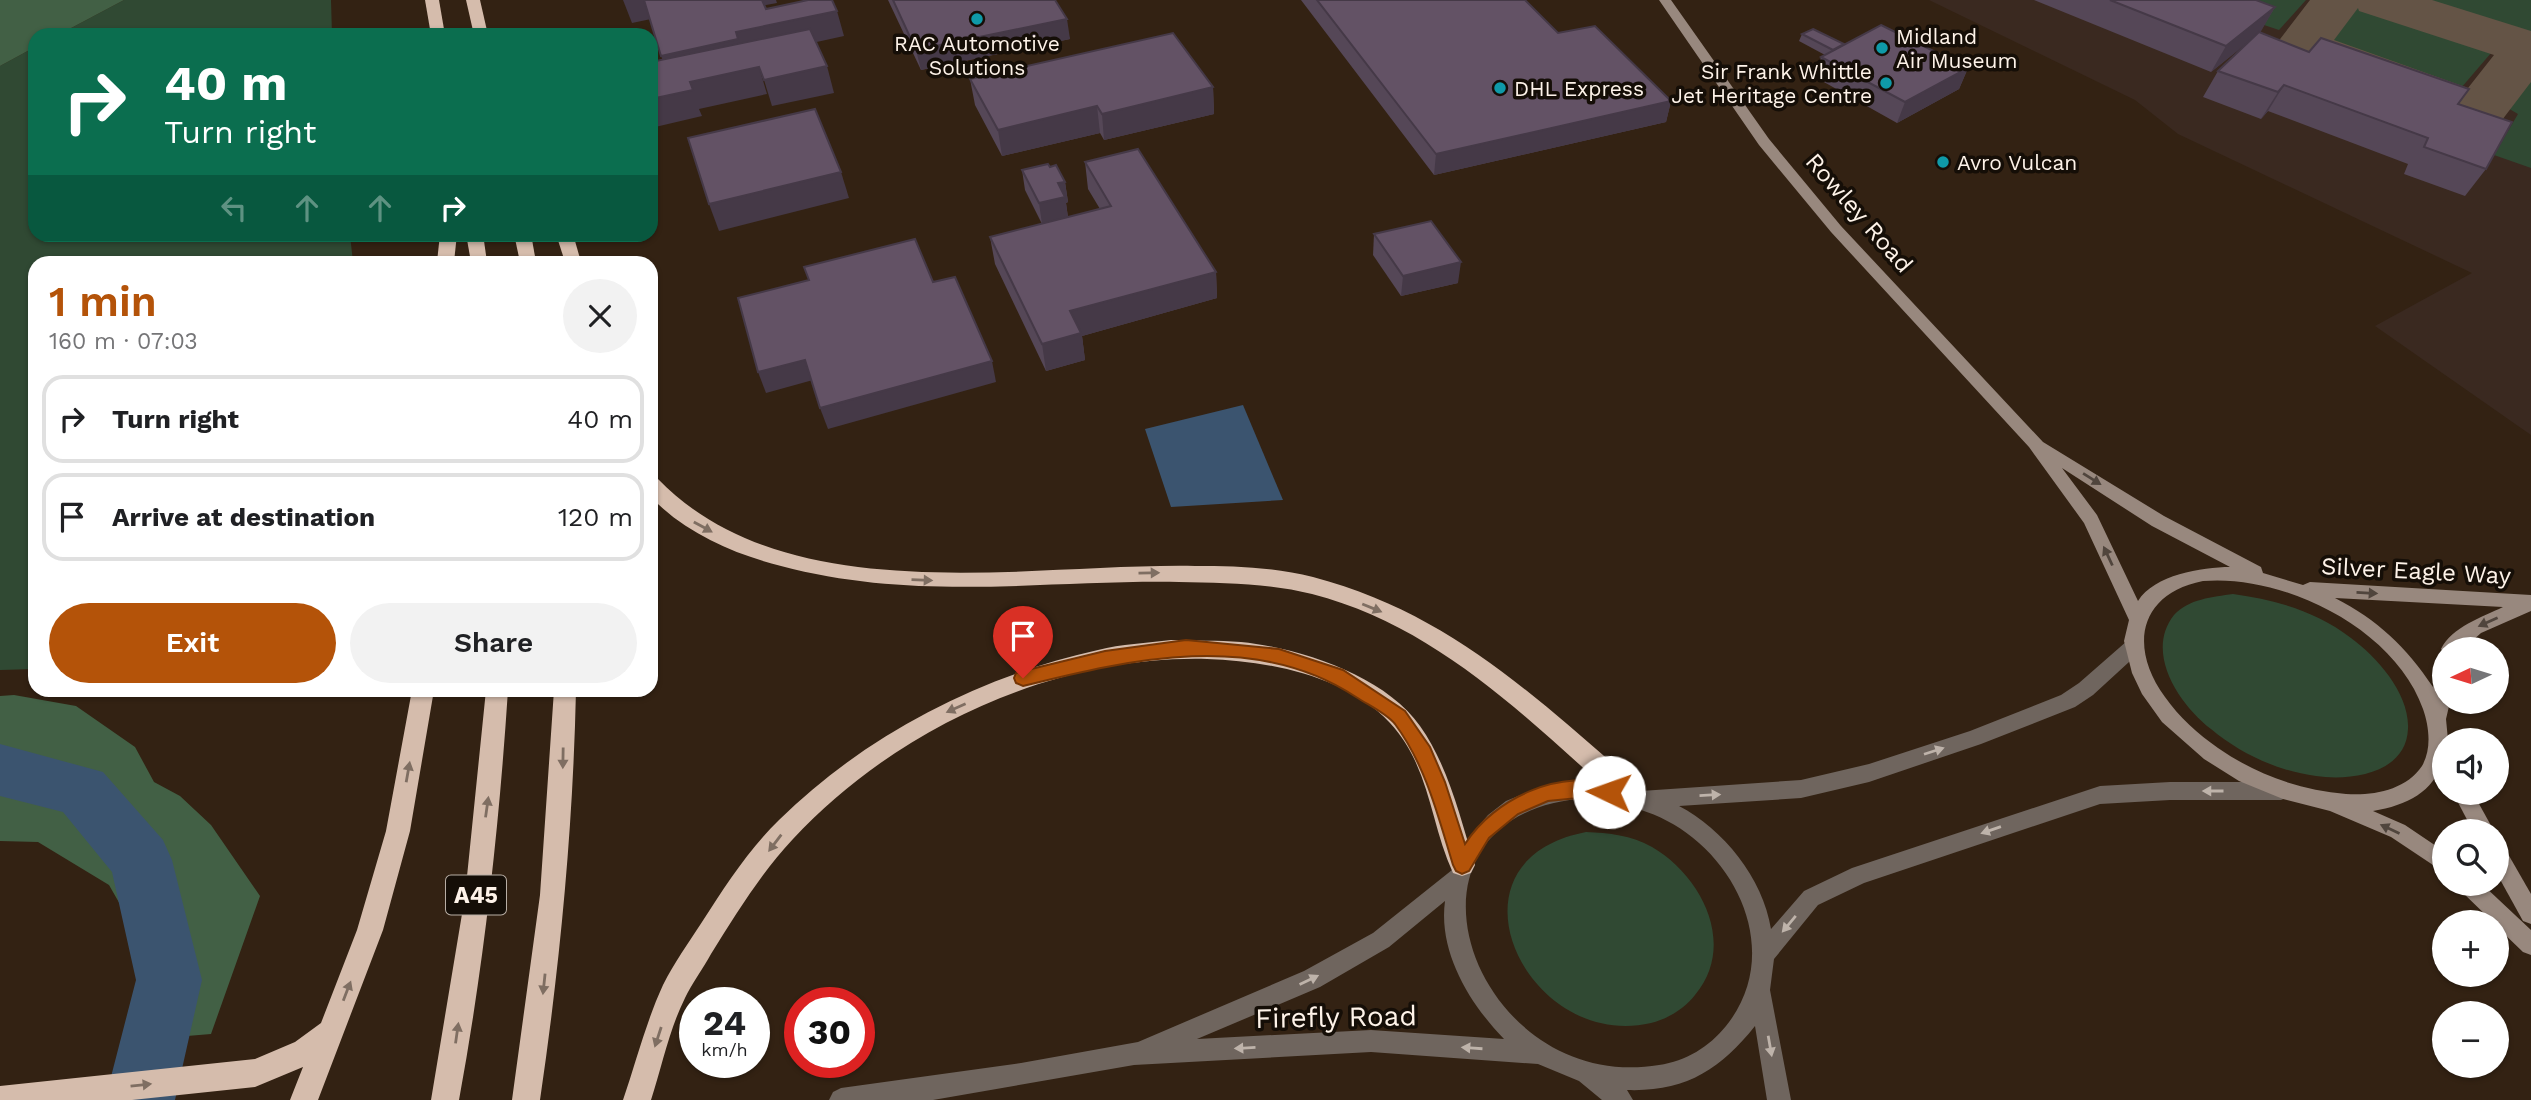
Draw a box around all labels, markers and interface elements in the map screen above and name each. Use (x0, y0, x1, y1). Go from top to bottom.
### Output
marker: RAC Automotive Solutions (969, 11, 985, 27)
place label: Midland Air Museum (1896, 24, 2018, 73)
place label: RAC Automotive Solutions (894, 31, 1060, 80)
marker: Midland Air Museum (1874, 40, 1890, 56)
text: 40 m (164, 54, 287, 112)
icon: right (49, 56, 140, 147)
place label: Sir Frank Whittle Jet Heritage Centre (1671, 59, 1872, 108)
marker: Sir Frank Whittle Jet Heritage Centre (1878, 75, 1894, 91)
place label: DHL Express (1514, 76, 1644, 101)
marker: DHL Express (1492, 80, 1508, 96)
text: Turn right (164, 113, 316, 151)
street label: Rowley Road (1800, 148, 1918, 278)
place label: Avro Vulcan (1957, 150, 2077, 175)
marker: Avro Vulcan (1935, 154, 1951, 170)
icon: left (215, 189, 253, 227)
icon: ahead (288, 189, 326, 227)
icon: ahead (361, 189, 399, 227)
icon: right (434, 189, 472, 227)
text: 1 min (49, 277, 157, 326)
button: close (563, 279, 637, 353)
text: 160 m · 07:03 (49, 328, 198, 355)
icon: right (53, 400, 91, 438)
text: Turn right (112, 404, 239, 434)
text: 40 m (567, 404, 633, 434)
one-way arrow (2083, 473, 2102, 486)
icon: arrive (53, 498, 91, 536)
text: Arrive at destination (112, 502, 375, 532)
text: 120 m (558, 502, 633, 532)
one-way arrow (694, 521, 713, 533)
one-way arrow (2102, 546, 2114, 566)
street label: Silver Eagle Way (2320, 552, 2512, 590)
one-way arrow (1138, 567, 1160, 579)
one-way arrow (911, 574, 933, 586)
one-way arrow (2356, 588, 2378, 599)
one-way arrow (1361, 602, 1382, 613)
button: Exit (49, 603, 336, 683)
button: Share (350, 603, 637, 683)
pin (993, 606, 1053, 678)
icon: arrive (1004, 617, 1042, 655)
one-way arrow (2477, 617, 2498, 628)
north arrow (2432, 637, 2510, 714)
map controls (2432, 637, 2509, 1078)
one-way arrow (945, 703, 966, 714)
button: sound (2432, 728, 2509, 805)
one-way arrow (1923, 745, 1944, 756)
one-way arrow (558, 747, 569, 769)
position arrow (1572, 755, 1646, 829)
one-way arrow (403, 761, 414, 783)
one-way arrow (2202, 785, 2224, 797)
one-way arrow (1700, 789, 1722, 800)
one-way arrow (482, 796, 493, 818)
button: search (2432, 819, 2509, 896)
one-way arrow (2380, 823, 2400, 834)
one-way arrow (1981, 825, 2002, 836)
one-way arrow (768, 834, 782, 852)
road number: A45 (446, 876, 506, 914)
button: + (2432, 910, 2509, 987)
one-way arrow (1782, 916, 1797, 933)
one-way arrow (539, 974, 550, 996)
one-way arrow (1299, 974, 1319, 985)
one-way arrow (341, 980, 352, 1001)
speed limit sign: 30 (784, 987, 875, 1078)
street label: Firefly Road (1255, 999, 1417, 1035)
button: − (2432, 1001, 2509, 1078)
text: 24 (703, 1002, 746, 1044)
one-way arrow (452, 1022, 463, 1044)
one-way arrow (653, 1026, 663, 1047)
one-way arrow (1764, 1035, 1775, 1057)
text: km/h (701, 1039, 748, 1060)
one-way arrow (1460, 1042, 1482, 1053)
one-way arrow (1233, 1043, 1255, 1054)
one-way arrow (130, 1079, 152, 1090)

